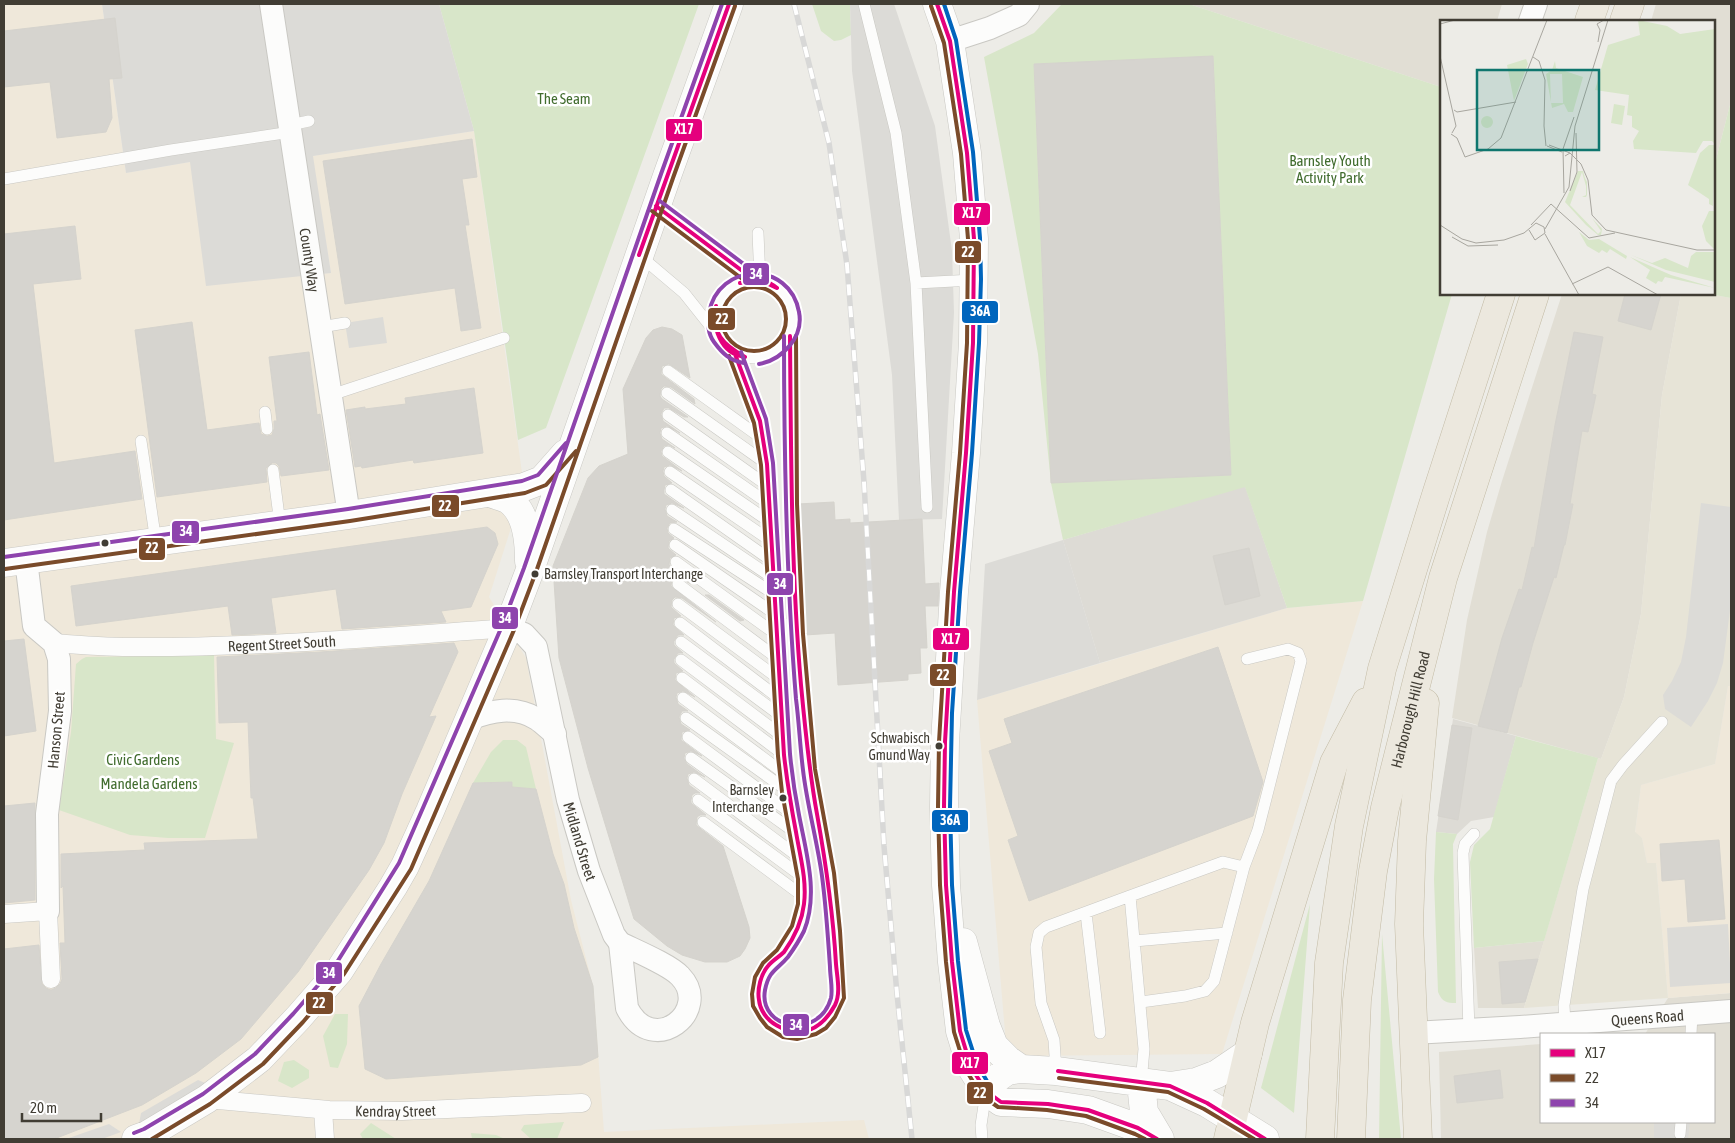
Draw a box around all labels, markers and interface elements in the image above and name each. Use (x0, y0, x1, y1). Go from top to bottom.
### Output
inset map (1440, 20, 1715, 295)
park label: The Seam (537, 90, 591, 107)
line badge: X17 (665, 118, 703, 142)
text: X17 (673, 121, 694, 137)
park label: Barnsley Youth Activity Park (1289, 152, 1371, 186)
line badge: X17 (953, 202, 991, 226)
text: X17 (961, 205, 982, 221)
street label: County Way (297, 227, 323, 293)
line badge: 22 (954, 240, 982, 264)
text: 22 (961, 244, 975, 260)
line badge: 34 (742, 262, 770, 286)
text: 34 (749, 266, 763, 282)
line badge: 36A (961, 300, 999, 324)
text: 36A (970, 303, 990, 319)
line badge: 22 (707, 307, 736, 331)
text: 22 (715, 311, 729, 327)
line badge: 22 (431, 494, 460, 518)
text: 22 (438, 498, 452, 514)
line badge: 34 (171, 520, 200, 544)
text: 34 (179, 523, 193, 539)
line badge: 22 (138, 537, 166, 561)
unlabelled marker (100, 538, 110, 548)
text: 22 (145, 540, 159, 556)
place label: Barnsley Transport Interchange (544, 566, 703, 582)
marker: Barnsley Transport Interchange (530, 569, 540, 579)
line badge: 34 (766, 572, 794, 596)
text: 34 (773, 576, 787, 592)
line badge: 34 (491, 606, 519, 630)
text: 34 (498, 610, 512, 626)
line badge: X17 (932, 627, 970, 651)
text: X17 (940, 631, 961, 647)
street label: Regent Street South (227, 632, 336, 654)
street label: Harborough Hill Road (1387, 649, 1433, 769)
line badge: 22 (929, 663, 957, 687)
text: 22 (936, 667, 950, 683)
street label: Hanson Street (44, 691, 68, 769)
place label: Schwabisch Gmund Way (868, 730, 930, 763)
marker: Schwabisch Gmund Way (934, 741, 944, 751)
park label: Civic Gardens (106, 751, 180, 768)
park label: Mandela Gardens (100, 775, 198, 792)
place label: Barnsley Interchange (712, 782, 774, 815)
marker: Barnsley Interchange (778, 793, 788, 803)
street label: Midland Street (561, 800, 600, 883)
line badge: 36A (931, 809, 969, 833)
text: 36A (940, 812, 960, 828)
line badge: 34 (315, 961, 343, 985)
text: 34 (322, 965, 336, 981)
line badge: 22 (305, 991, 334, 1015)
text: 22 (312, 995, 326, 1011)
street label: Queens Road (1610, 1006, 1684, 1029)
line badge: 34 (782, 1013, 810, 1037)
text: 34 (789, 1017, 803, 1033)
legend (1540, 1033, 1715, 1123)
text: X17 (1585, 1044, 1606, 1061)
line badge: X17 (951, 1051, 989, 1075)
text: X17 (959, 1055, 980, 1071)
text: 22 (1585, 1069, 1599, 1086)
line badge: 22 (966, 1081, 994, 1105)
text: 22 (973, 1085, 987, 1101)
scale bar (22, 1090, 101, 1122)
text: 34 (1585, 1094, 1599, 1111)
text: 20 m (30, 1099, 57, 1116)
street label: Kendray Street (355, 1101, 436, 1120)

